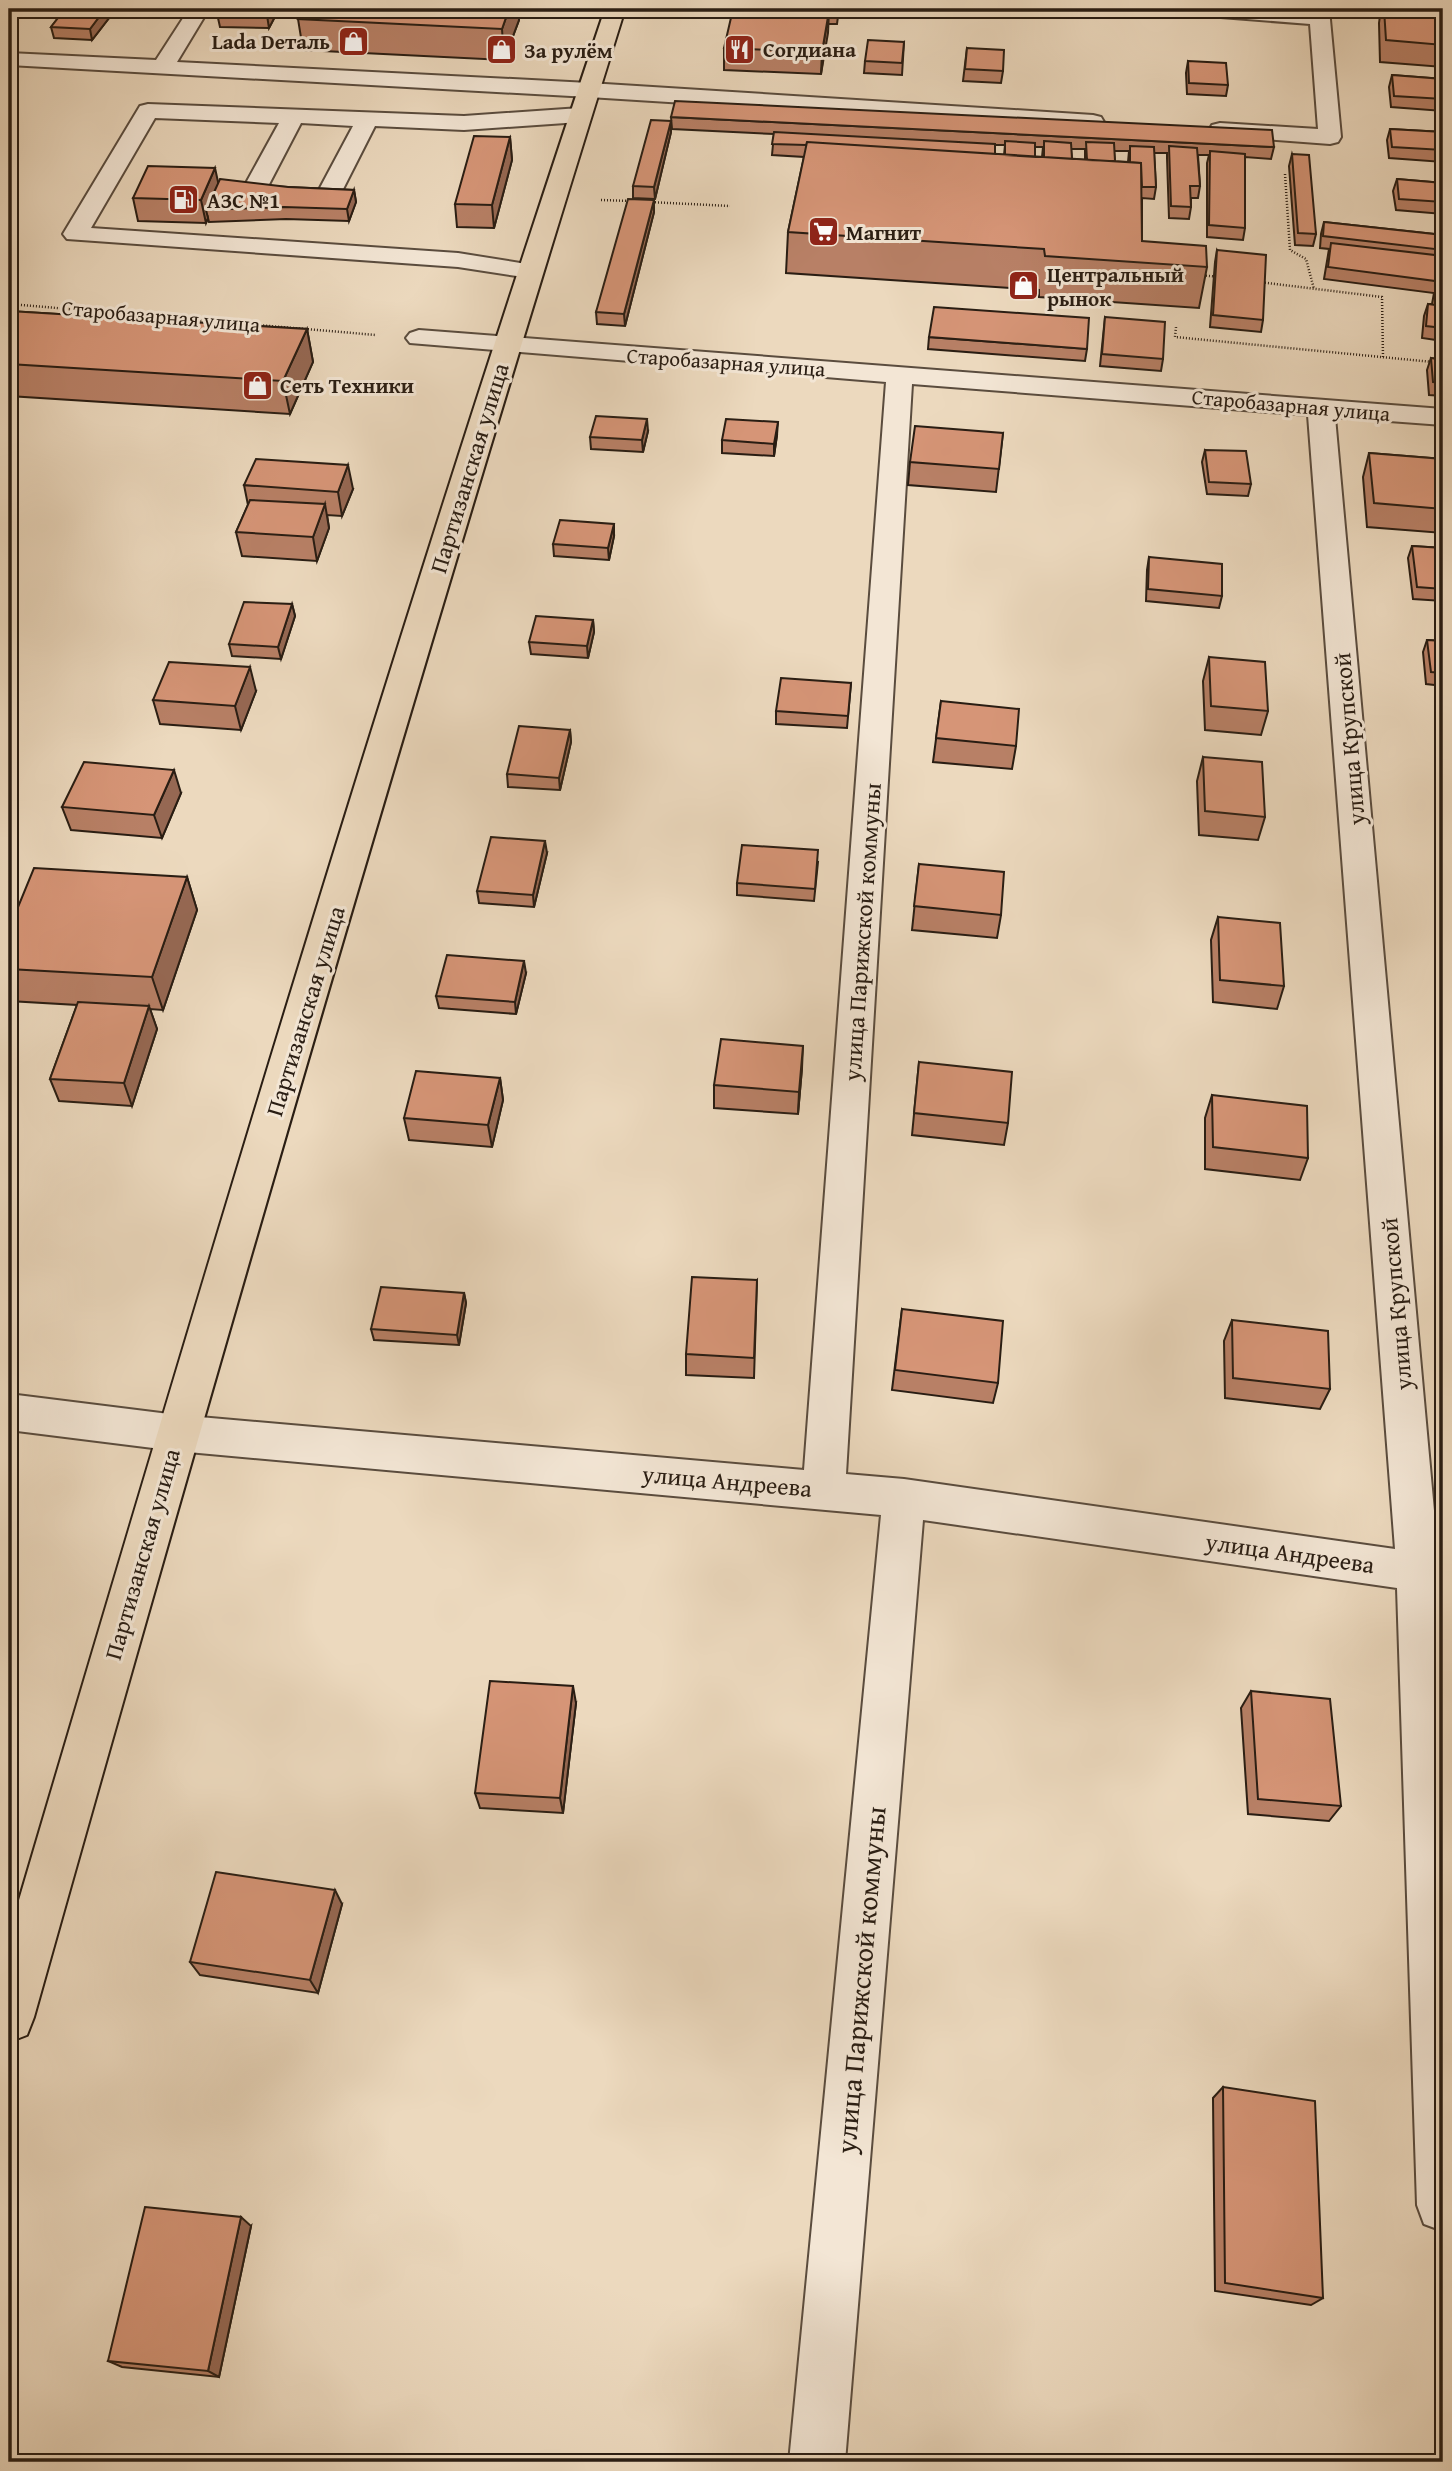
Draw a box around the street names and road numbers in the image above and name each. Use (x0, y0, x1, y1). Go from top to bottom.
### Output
street label: Старобазарная улица (61, 292, 261, 340)
street label: Старобазарная улица (626, 340, 826, 384)
street label: Партизанская улица (420, 358, 518, 578)
street label: Старобазарная улица (1191, 381, 1391, 429)
street label: улица Крупской (1324, 651, 1374, 828)
street label: улица Парижской коммуны (834, 782, 890, 1083)
street label: Партизанская улица (256, 901, 354, 1121)
street label: улица Крупской (1371, 1216, 1421, 1393)
street label: Партизанская улица (95, 1444, 189, 1664)
street label: улица Андреева (640, 1456, 814, 1506)
street label: улица Андреева (1202, 1524, 1377, 1582)
street label: улица Парижской коммуны (824, 1805, 896, 2156)

